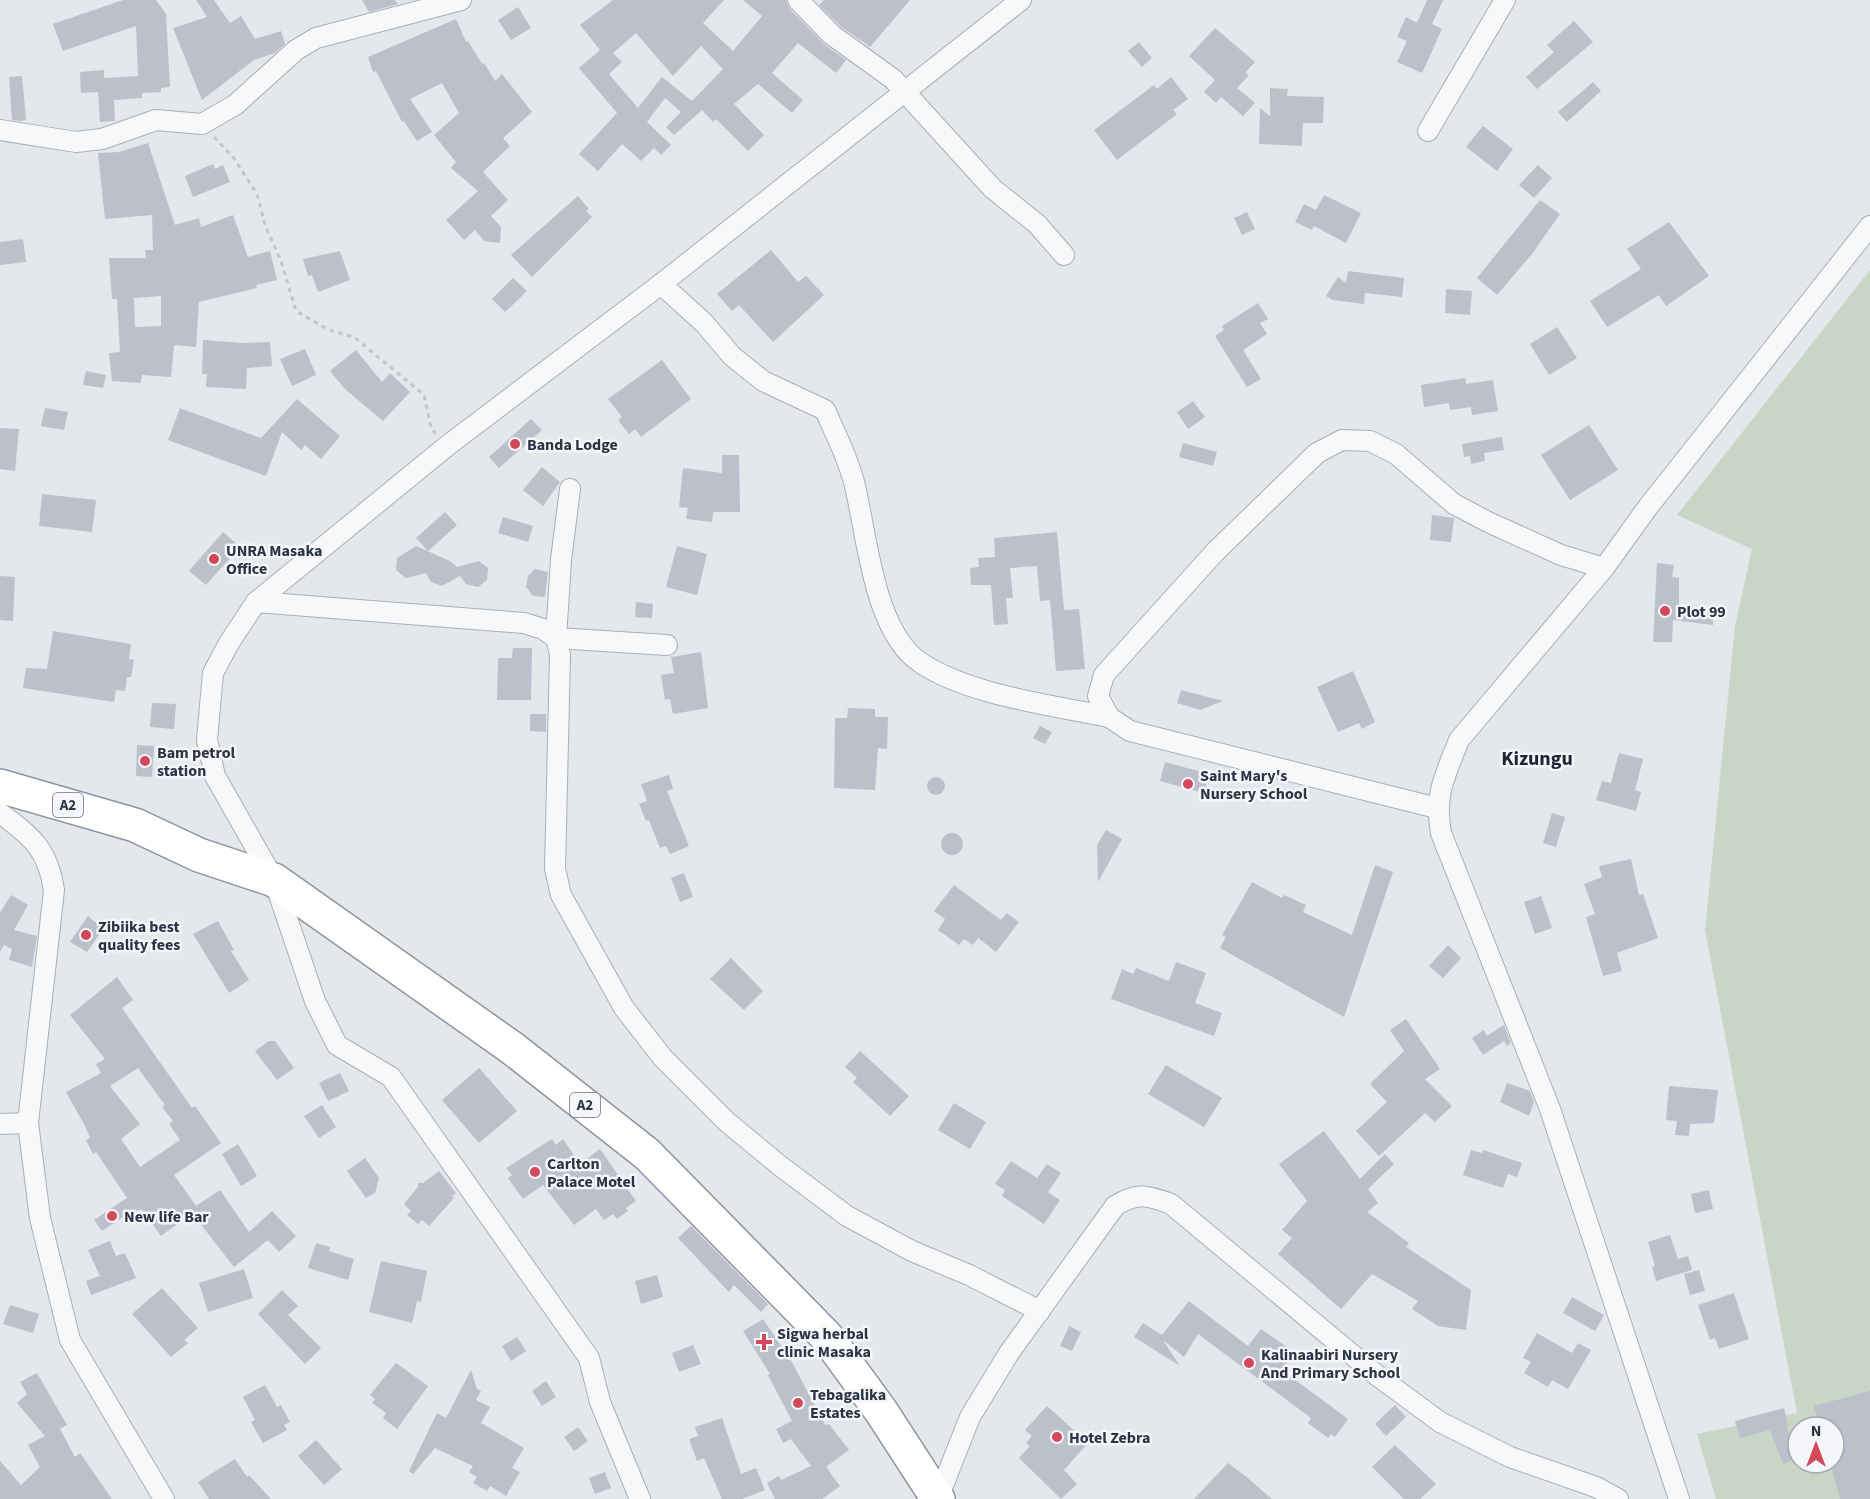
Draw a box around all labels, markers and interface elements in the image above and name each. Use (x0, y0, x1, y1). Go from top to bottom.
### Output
place label: Banda Lodge (527, 434, 618, 456)
marker: Banda Lodge (508, 437, 522, 451)
place label: UNRA Masaka Office (226, 540, 323, 580)
marker: UNRA Masaka Office (207, 552, 221, 566)
place label: Plot 99 (1677, 601, 1726, 623)
marker: Plot 99 (1658, 604, 1672, 618)
place label: Bam petrol station (157, 742, 236, 782)
district label: Kizungu (1501, 745, 1573, 773)
marker: Bam petrol station (138, 754, 152, 768)
place label: Saint Mary's Nursery School (1200, 765, 1308, 805)
marker: Saint Mary's Nursery School (1181, 777, 1195, 791)
road number: A2 (53, 793, 83, 817)
place label: Zibiika best quality fees (98, 916, 180, 956)
marker: Zibiika best quality fees (79, 928, 93, 942)
road number: A2 (570, 1093, 600, 1117)
place label: Carlton Palace Motel (547, 1153, 636, 1193)
marker: Carlton Palace Motel (528, 1165, 542, 1179)
place label: New life Bar (124, 1206, 209, 1228)
marker: New life Bar (105, 1209, 119, 1223)
place label: Sigwa herbal clinic Masaka (777, 1323, 871, 1363)
marker: Sigwa herbal clinic Masaka (755, 1333, 773, 1351)
place label: Kalinaabiri Nursery And Primary School (1260, 1344, 1400, 1384)
marker: Kalinaabiri Nursery And Primary School (1242, 1356, 1256, 1370)
place label: Tebagalika Estates (810, 1384, 886, 1424)
marker: Tebagalika Estates (791, 1396, 805, 1410)
north arrow (1786, 1415, 1846, 1475)
text: N (1811, 1420, 1821, 1442)
place label: Hotel Zebra (1069, 1427, 1150, 1449)
marker: Hotel Zebra (1050, 1430, 1064, 1444)

